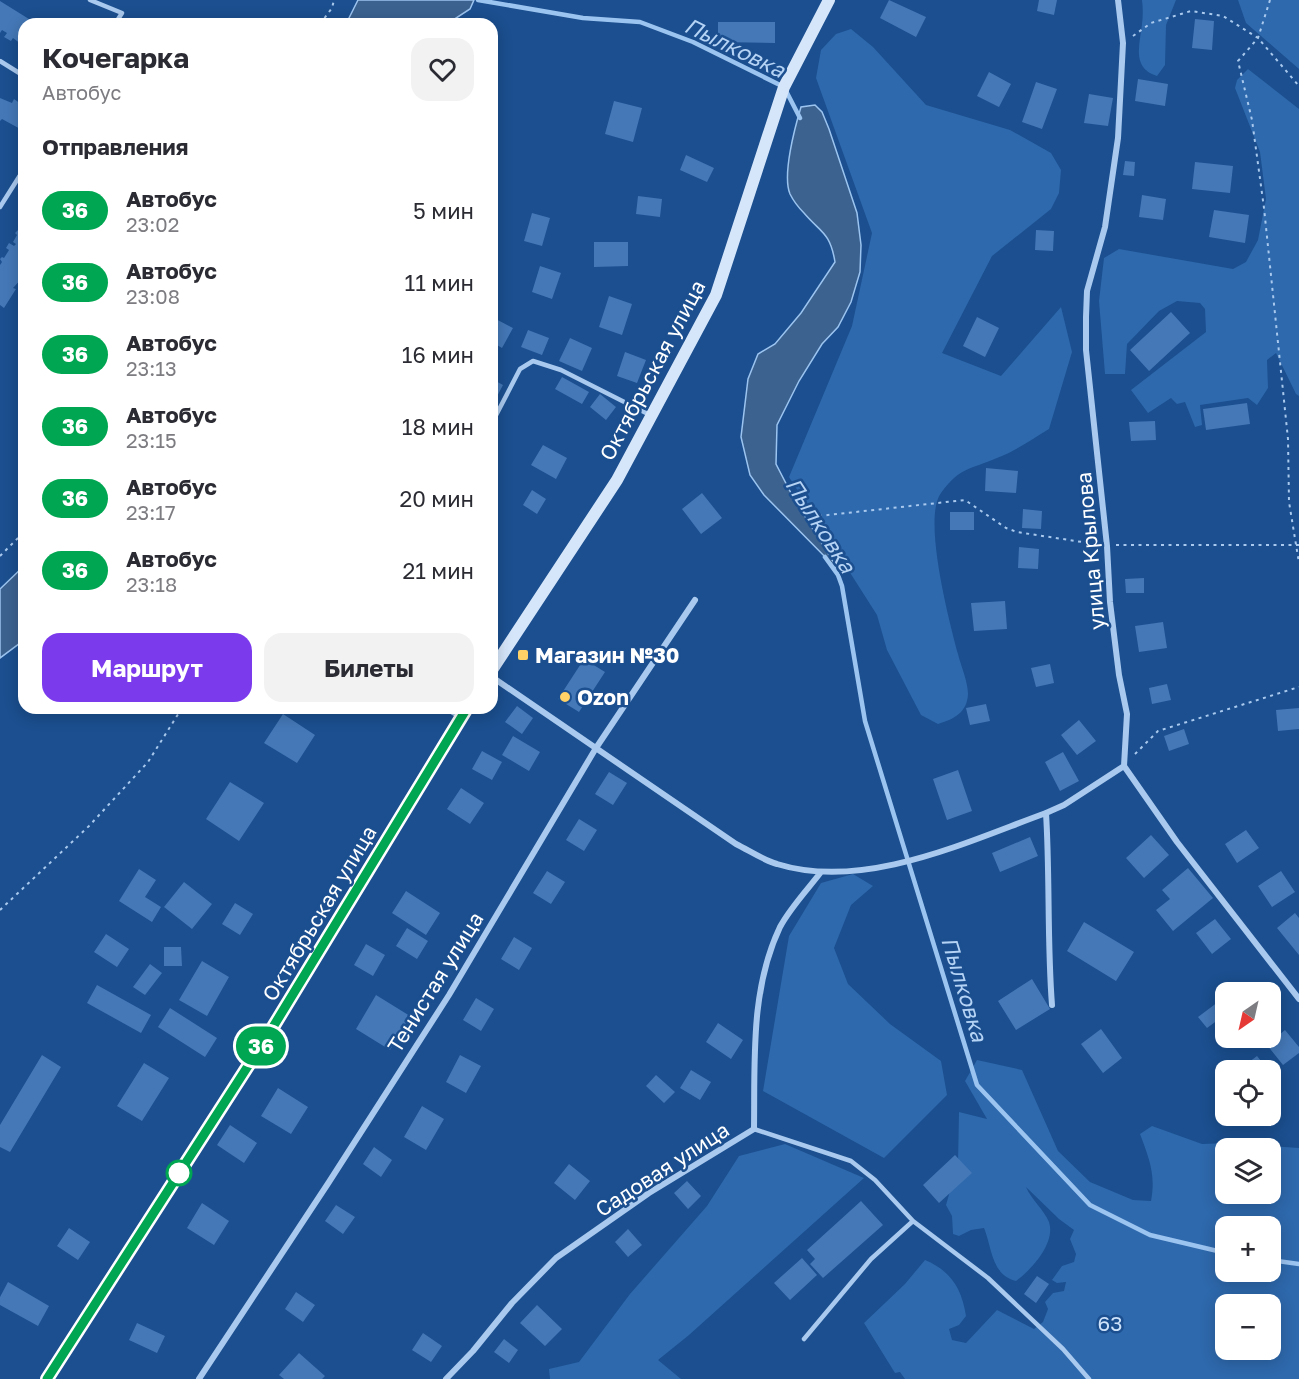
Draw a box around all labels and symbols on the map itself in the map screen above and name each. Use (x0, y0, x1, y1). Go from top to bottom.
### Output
water label: Пылковка (680, 11, 791, 84)
street label: Октябрьская улица (594, 275, 710, 465)
street label: улица Крылова (1070, 471, 1110, 631)
water label: Пылковка (780, 472, 863, 579)
place label: Магазин №30 (535, 642, 680, 668)
marker: Магазин №30 (516, 648, 530, 662)
place label: Ozon (577, 684, 629, 710)
marker: Ozon (558, 690, 572, 704)
street label: Октябрьская улица (256, 820, 382, 1006)
street label: Тенистая улица (381, 907, 489, 1057)
water label: Пылковка (936, 933, 994, 1046)
north arrow (1215, 982, 1281, 1048)
line badge: 36 (234, 1026, 288, 1066)
street label: Садовая улица (590, 1116, 734, 1222)
unlabelled marker (166, 1160, 192, 1186)
park label: 63 (1098, 1310, 1123, 1336)

